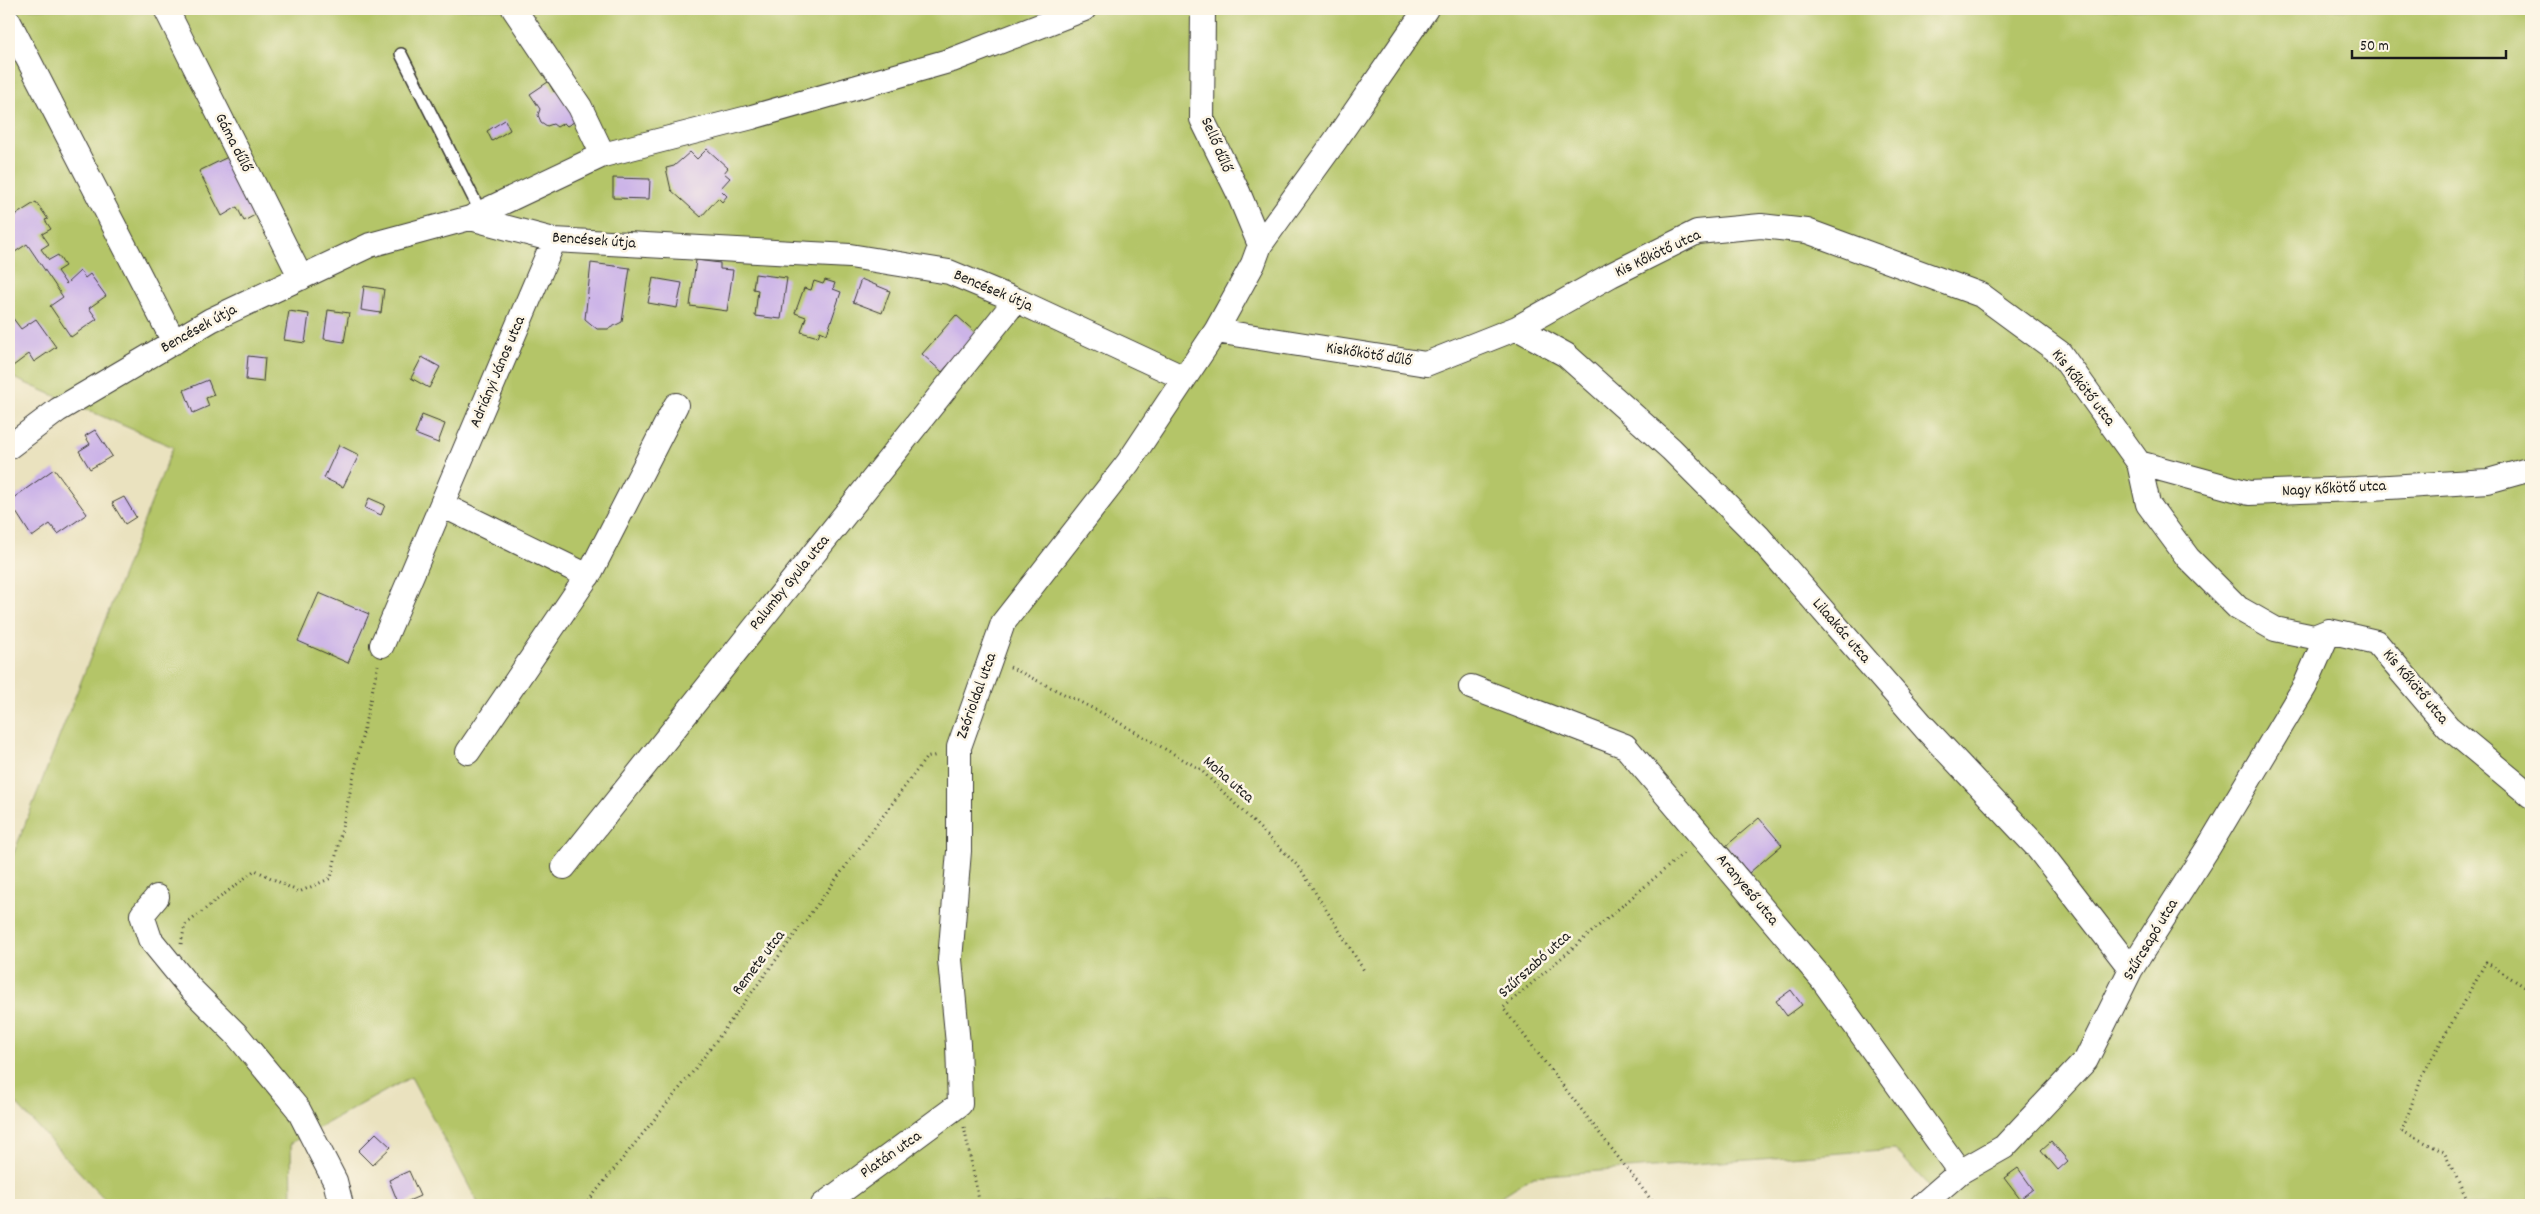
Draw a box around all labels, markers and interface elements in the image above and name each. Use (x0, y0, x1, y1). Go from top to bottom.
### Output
scale bar (2352, 28, 2506, 60)
text: 50 m (2360, 36, 2389, 58)
street label: Gáma dűlő (208, 109, 258, 177)
street label: Sellő dűlő (1194, 114, 1238, 177)
street label: Kis Kőkötő utca (1611, 224, 1705, 284)
street label: Bencések útja (551, 227, 637, 255)
street label: Bencések útja (950, 264, 1037, 318)
street label: Bencések útja (157, 298, 242, 359)
street label: Adriányi János utca (464, 312, 532, 431)
street label: Kiskőkötő dűlő (1325, 337, 1414, 373)
street label: Kis Kőkötő utca (2046, 345, 2121, 432)
street label: Nagy Kőkötő utca (2281, 475, 2387, 503)
street label: Palumby Gyula utca (744, 530, 836, 636)
street label: Lilaakác utca (1806, 593, 1876, 669)
street label: Kis Kőkötő utca (2377, 644, 2454, 730)
street label: Zsórioldal utca (951, 649, 1003, 742)
street label: Moha utca (1197, 751, 1259, 809)
street label: Aranyeső utca (1710, 849, 1784, 931)
street label: Szűrcsapó utca (2118, 894, 2185, 985)
street label: Remete utca (727, 925, 791, 1000)
street label: Szűrszabó utca (1494, 926, 1577, 1004)
street label: Platán utca (856, 1125, 927, 1185)

